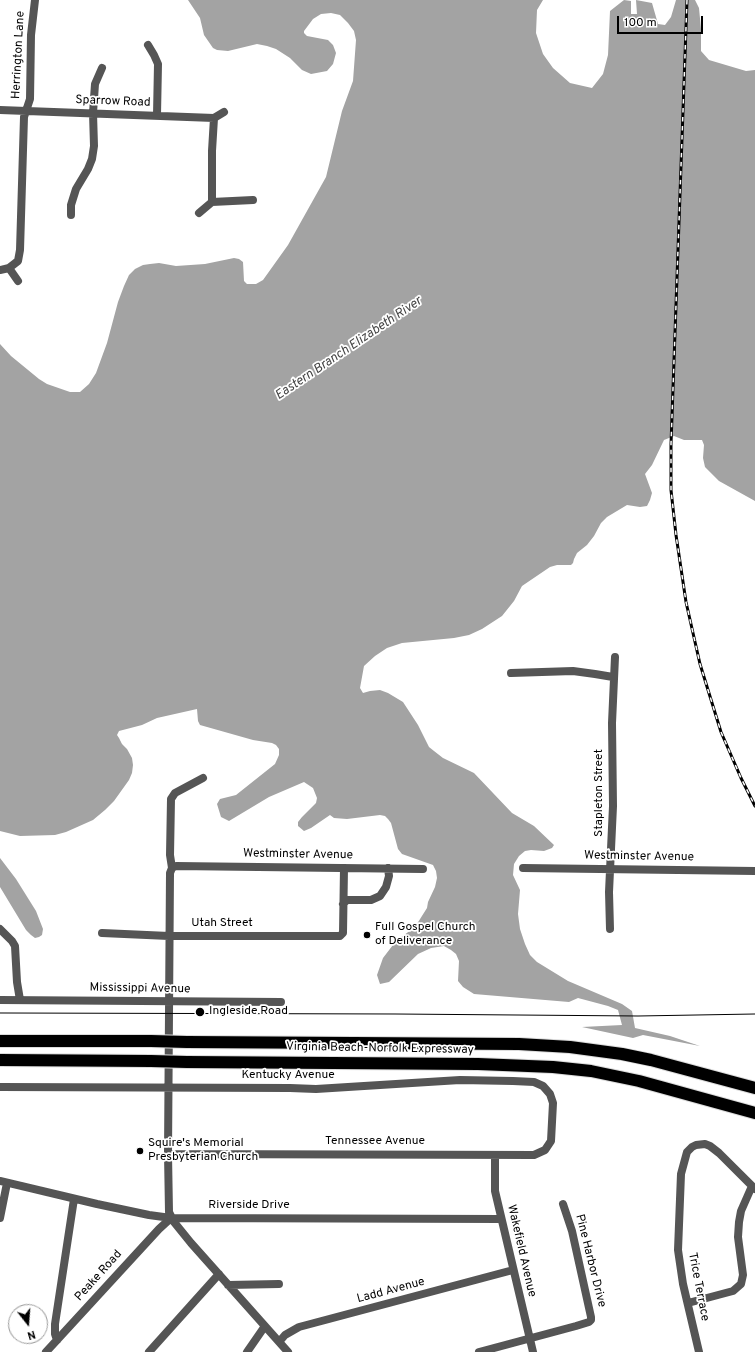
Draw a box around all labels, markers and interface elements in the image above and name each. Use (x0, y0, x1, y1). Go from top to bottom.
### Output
scale bar (619, 8, 705, 34)
street label: Herrington Lane (10, 11, 28, 99)
text: 100 m (624, 15, 657, 31)
street label: Sparrow Road (75, 93, 151, 111)
water label: Eastern Branch Elizabeth River (273, 294, 425, 404)
street label: Stapleton Street (593, 749, 607, 837)
street label: Westminster Avenue (243, 847, 353, 863)
street label: Westminster Avenue (584, 849, 694, 865)
street label: Utah Street (191, 917, 253, 931)
place label: Full Gospel Church of Deliverance (375, 921, 476, 949)
marker: Full Gospel Church of Deliverance (362, 930, 372, 940)
street label: Mississippi Avenue (89, 981, 191, 997)
place label: Ingleside Road (209, 1005, 288, 1019)
marker: Ingleside Road (194, 1006, 206, 1018)
street label: Virginia Beach-Norfolk Expressway (286, 1040, 474, 1058)
street label: Kentucky Avenue (241, 1069, 335, 1083)
street label: Tennessee Avenue (325, 1135, 425, 1149)
place label: Squire's Memorial Presbyterian Church (148, 1137, 258, 1165)
marker: Squire's Memorial Presbyterian Church (135, 1146, 145, 1156)
street label: Riverside Drive (208, 1199, 290, 1213)
street label: Wakefield Avenue (503, 1203, 539, 1299)
street label: Pine Harbor Drive (571, 1213, 609, 1309)
street label: Peake Road (72, 1248, 126, 1304)
street label: Trice Terrace (684, 1251, 712, 1323)
street label: Ladd Avenue (356, 1275, 426, 1307)
north arrow (8, 1304, 48, 1344)
text: N (25, 1327, 37, 1342)

